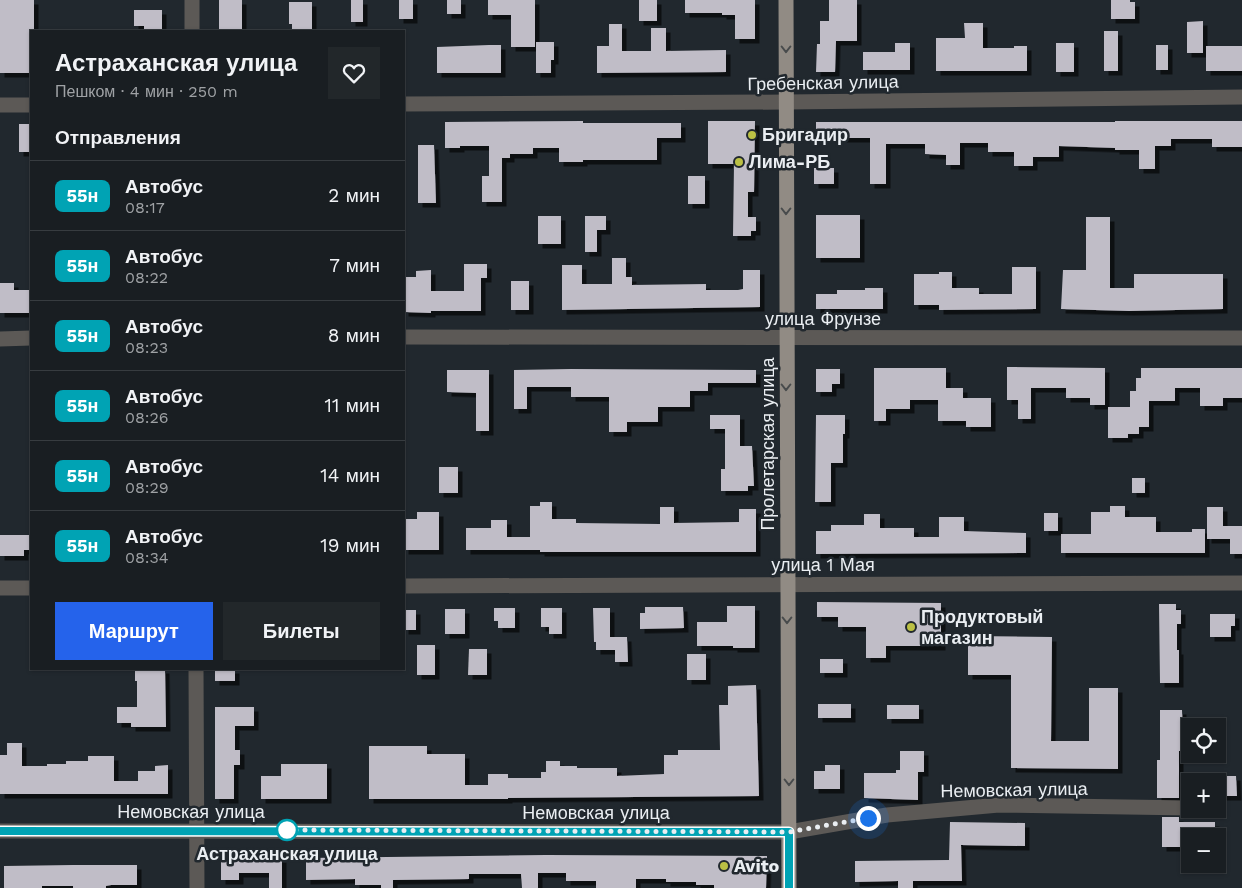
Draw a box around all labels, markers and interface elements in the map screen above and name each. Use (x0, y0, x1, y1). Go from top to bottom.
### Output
one-way arrow (781, 45, 791, 53)
button: heart (328, 47, 380, 99)
text: Астраханская улица (55, 49, 297, 77)
street label: Гребенская улица (747, 71, 900, 94)
text: Пешком · 4 мин · 250 m (55, 82, 238, 101)
place label: Бригадир (762, 124, 848, 145)
text: Отправления (55, 126, 181, 149)
marker: Бригадир (746, 129, 758, 141)
place label: Лима-РБ (749, 151, 830, 172)
marker: Лима-РБ (733, 156, 745, 168)
text: Автобус (125, 175, 203, 198)
text: 2 мин (328, 184, 380, 207)
text: 55н (67, 185, 98, 206)
text: 08:17 (125, 198, 165, 217)
one-way arrow (781, 208, 791, 215)
text: Автобус (125, 245, 203, 268)
text: 7 мин (329, 254, 380, 277)
text: 55н (67, 255, 98, 276)
text: 08:22 (125, 268, 168, 287)
street label: улица Фрунзе (765, 308, 881, 329)
text: Автобус (125, 315, 203, 338)
text: 8 мин (328, 324, 380, 347)
text: 55н (67, 325, 98, 346)
text: 08:23 (125, 338, 168, 357)
street label: Пролетарская улица (757, 356, 778, 531)
one-way arrow (781, 384, 791, 391)
text: Автобус (125, 385, 203, 408)
text: 11 мин (325, 394, 380, 417)
text: 55н (67, 395, 98, 416)
text: 08:26 (125, 408, 169, 427)
text: Автобус (125, 455, 203, 478)
text: 14 мин (320, 464, 380, 487)
text: 55н (67, 465, 98, 486)
text: 08:29 (125, 478, 169, 497)
text: Автобус (125, 525, 203, 548)
text: 19 мин (320, 534, 380, 557)
text: 55н (67, 535, 98, 556)
text: 08:34 (125, 548, 169, 567)
street label: улица 1 Мая (771, 554, 875, 575)
button: Маршрут (55, 602, 213, 660)
button: Билеты (223, 602, 380, 660)
place label: Продуктовый магазин (921, 606, 1043, 648)
one-way arrow (782, 616, 792, 624)
marker: Продуктовый магазин (905, 621, 917, 633)
map controls (1181, 718, 1226, 873)
button: locate (1181, 718, 1226, 763)
button: + (1181, 773, 1226, 818)
one-way arrow (784, 778, 794, 786)
street label: Немовская улица (940, 778, 1089, 801)
street label: Немовская улица (117, 801, 266, 822)
street label: Немовская улица (522, 802, 671, 823)
your location (856, 806, 881, 831)
marker: Астраханская улица (276, 819, 298, 841)
button: − (1181, 828, 1226, 873)
place label: Астраханская улица (196, 843, 379, 864)
place label: Avito (734, 855, 780, 876)
marker: Avito (718, 860, 730, 872)

